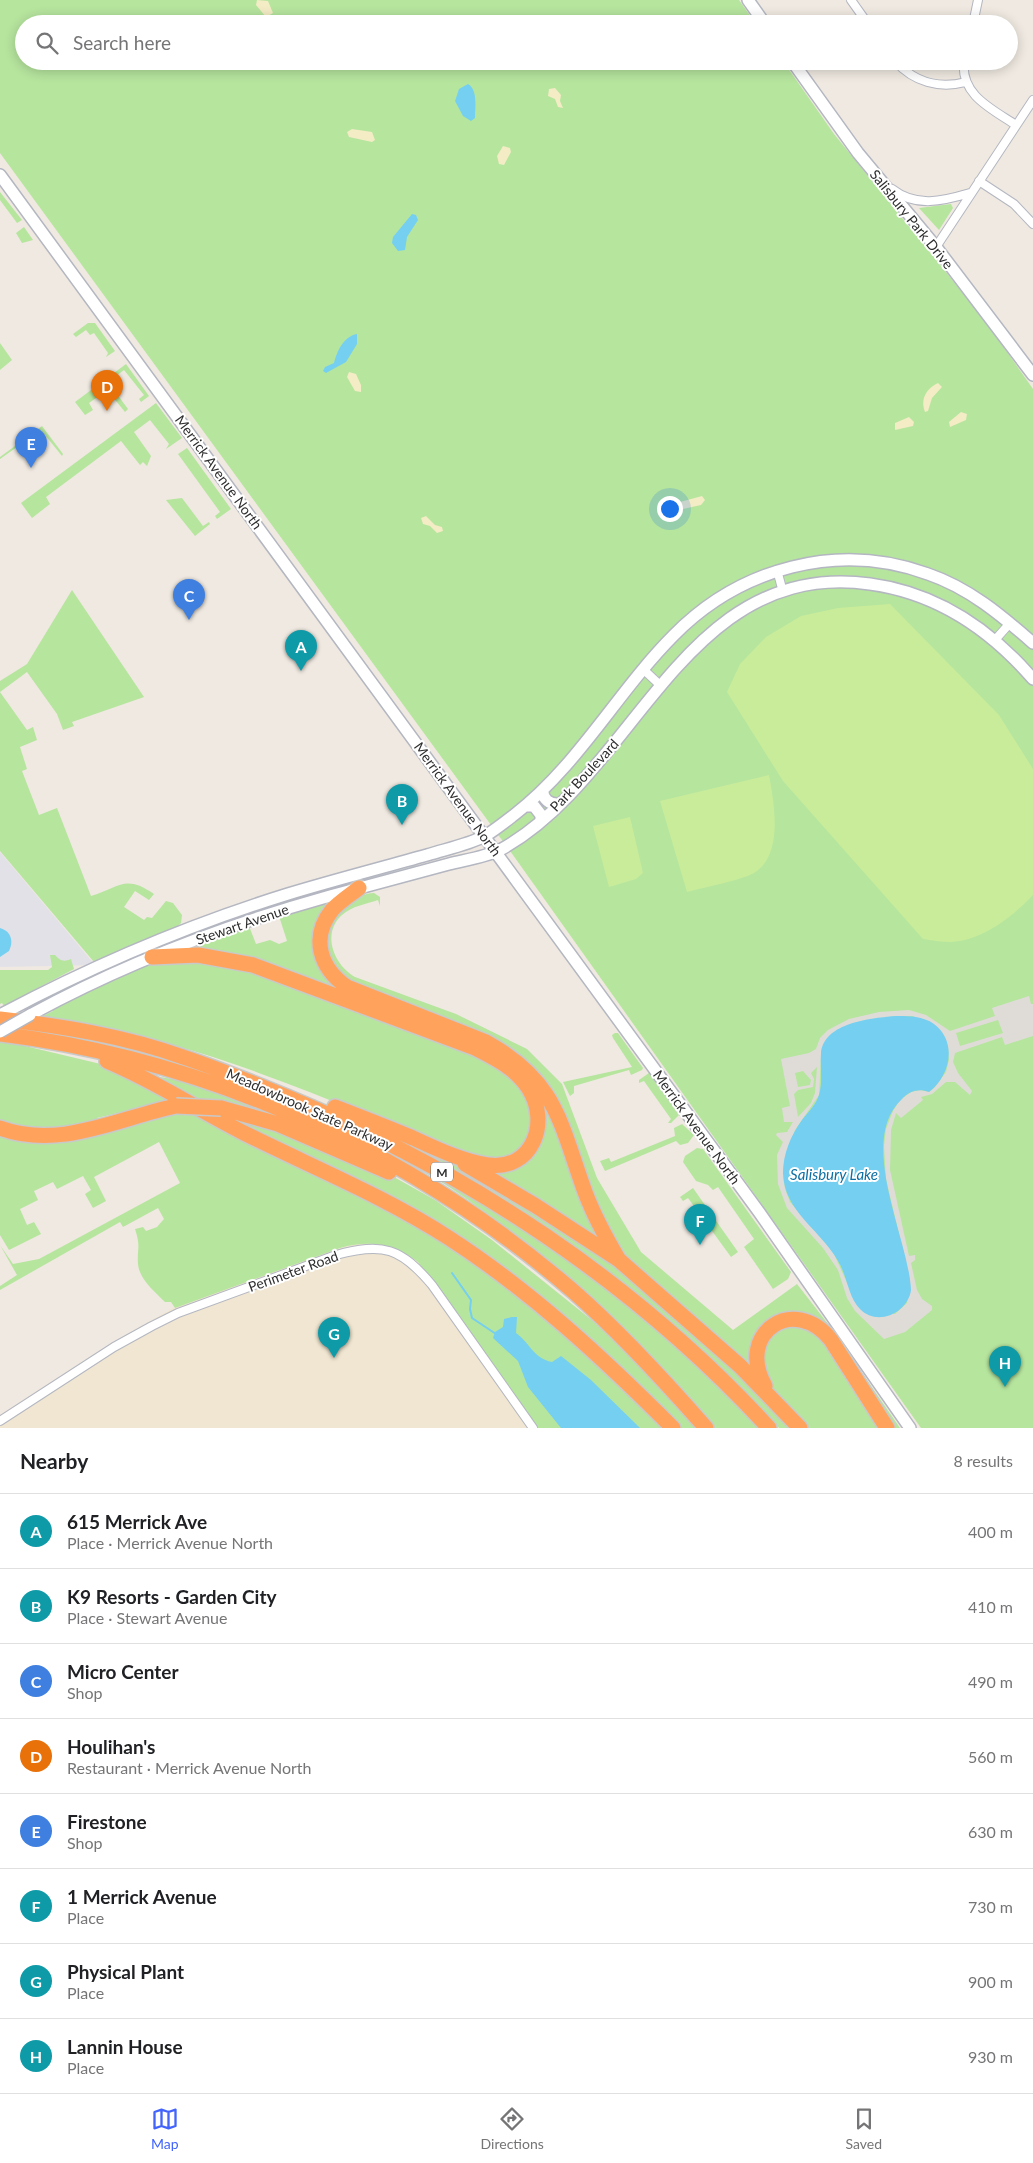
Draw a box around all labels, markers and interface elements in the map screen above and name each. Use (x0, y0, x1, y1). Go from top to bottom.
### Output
search box (15, 15, 1018, 70)
icon: search (33, 29, 61, 57)
text: Search here (73, 31, 171, 54)
street label: Salisbury Park Drive (867, 166, 957, 272)
pin: D (91, 370, 123, 411)
street label: Merrick Avenue North (172, 412, 266, 532)
pin: E (15, 427, 47, 468)
your location (657, 496, 683, 522)
pin: C (173, 579, 205, 620)
pin: A (285, 630, 317, 671)
street label: Park Boulevard (546, 735, 622, 815)
street label: Merrick Avenue North (411, 739, 505, 859)
pin: B (386, 784, 418, 825)
street label: Stewart Avenue (193, 900, 291, 948)
street label: Meadowbrook State Parkway (224, 1065, 397, 1154)
street label: Merrick Avenue North (650, 1067, 744, 1187)
road number: M (431, 1162, 453, 1182)
water label: Salisbury Lake (790, 1165, 878, 1183)
pin: F (684, 1204, 716, 1245)
street label: Perimeter Road (246, 1247, 340, 1295)
pin: G (318, 1317, 350, 1358)
pin: H (989, 1346, 1021, 1387)
text: Nearby (20, 1448, 88, 1473)
text: 8 results (953, 1451, 1013, 1470)
text: 615 Merrick Ave (67, 1510, 207, 1533)
text: A (30, 1522, 42, 1541)
text: 400 m (968, 1522, 1013, 1541)
text: Place · Merrick Avenue North (67, 1533, 273, 1552)
text: K9 Resorts - Garden City (67, 1585, 276, 1608)
text: B (31, 1597, 41, 1616)
text: 410 m (968, 1597, 1013, 1616)
text: Place · Stewart Avenue (67, 1608, 227, 1627)
text: Micro Center (67, 1660, 178, 1683)
text: C (31, 1672, 41, 1691)
text: 490 m (968, 1672, 1013, 1691)
text: Shop (67, 1683, 103, 1702)
text: Houlihan's (67, 1735, 155, 1758)
text: D (30, 1747, 42, 1766)
text: 560 m (968, 1747, 1013, 1766)
text: Restaurant · Merrick Avenue North (67, 1758, 312, 1777)
text: Firestone (67, 1810, 147, 1833)
text: E (31, 1822, 41, 1841)
text: 630 m (968, 1822, 1013, 1841)
text: Shop (67, 1833, 103, 1852)
text: 1 Merrick Avenue (67, 1885, 217, 1908)
text: F (31, 1897, 41, 1916)
text: 730 m (968, 1897, 1013, 1916)
text: Place (67, 1908, 104, 1927)
text: Physical Plant (67, 1960, 184, 1983)
text: G (30, 1972, 42, 1991)
text: 900 m (968, 1972, 1013, 1991)
text: Place (67, 1983, 104, 2002)
text: Lannin House (67, 2035, 183, 2058)
text: H (30, 2047, 42, 2066)
text: 930 m (968, 2047, 1013, 2066)
text: Place (67, 2058, 104, 2077)
tab: Map (151, 2105, 179, 2152)
tab: Directions (481, 2105, 544, 2152)
tab: Saved (846, 2105, 882, 2152)

